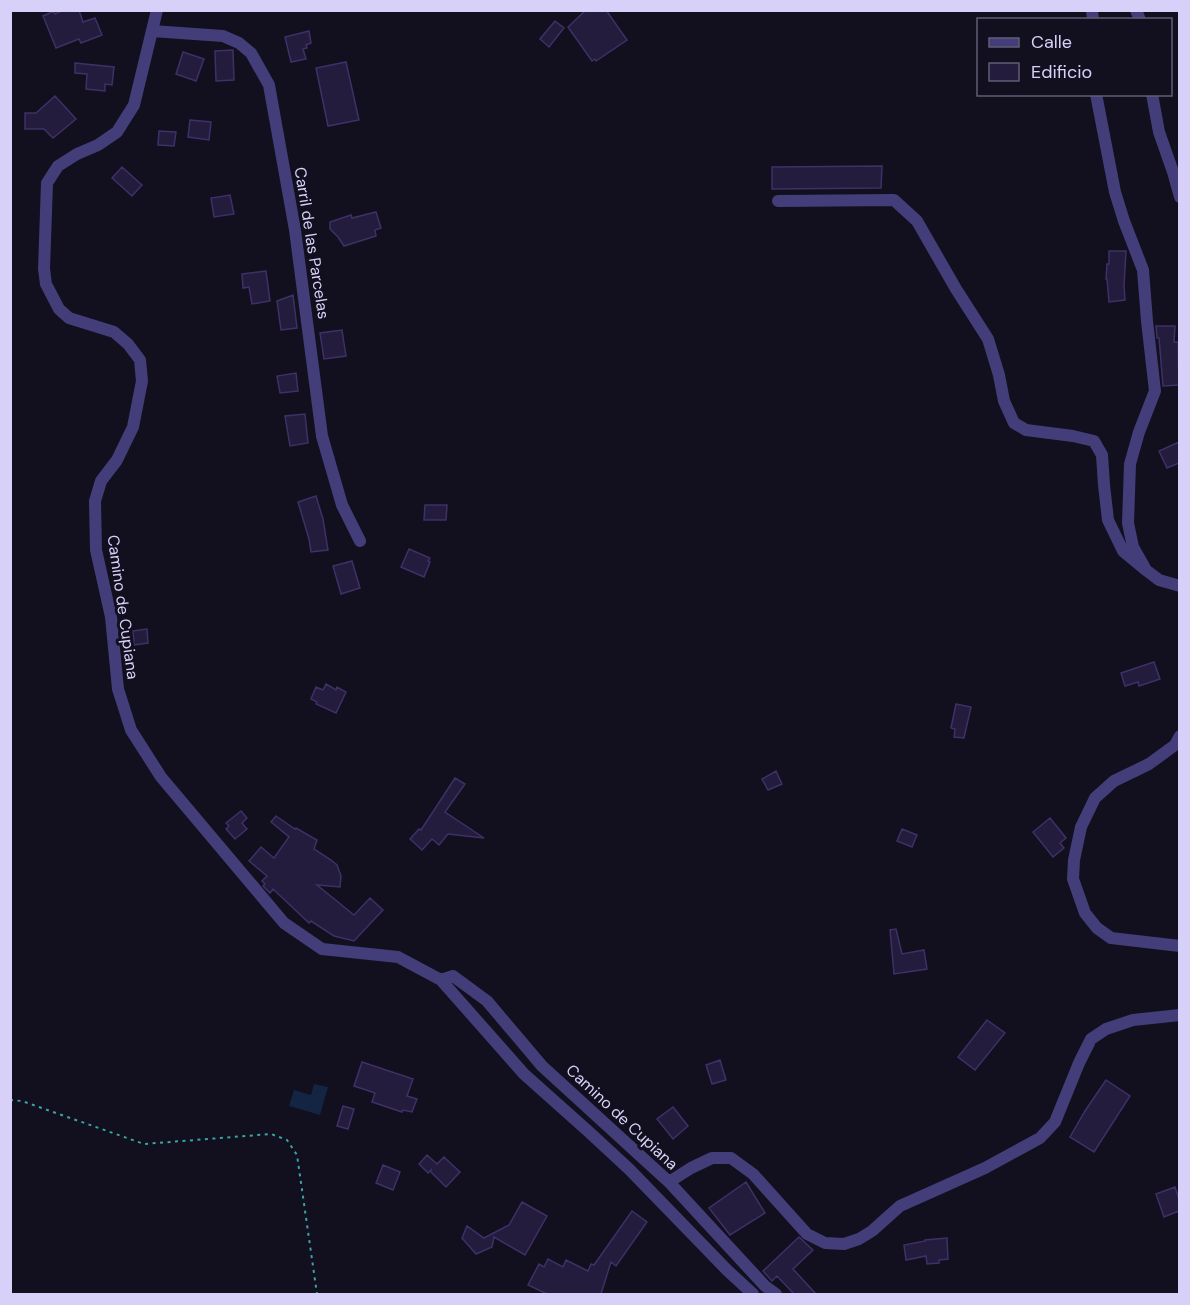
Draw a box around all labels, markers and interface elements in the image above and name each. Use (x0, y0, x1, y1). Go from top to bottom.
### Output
legend (977, 18, 1172, 96)
text: Calle (1031, 30, 1072, 54)
text: Edificio (1031, 60, 1092, 84)
street label: Carril de las Parcelas (290, 166, 334, 320)
street label: Camino de Cupiana (102, 533, 144, 681)
street label: Camino de Cupiana (562, 1060, 682, 1174)

